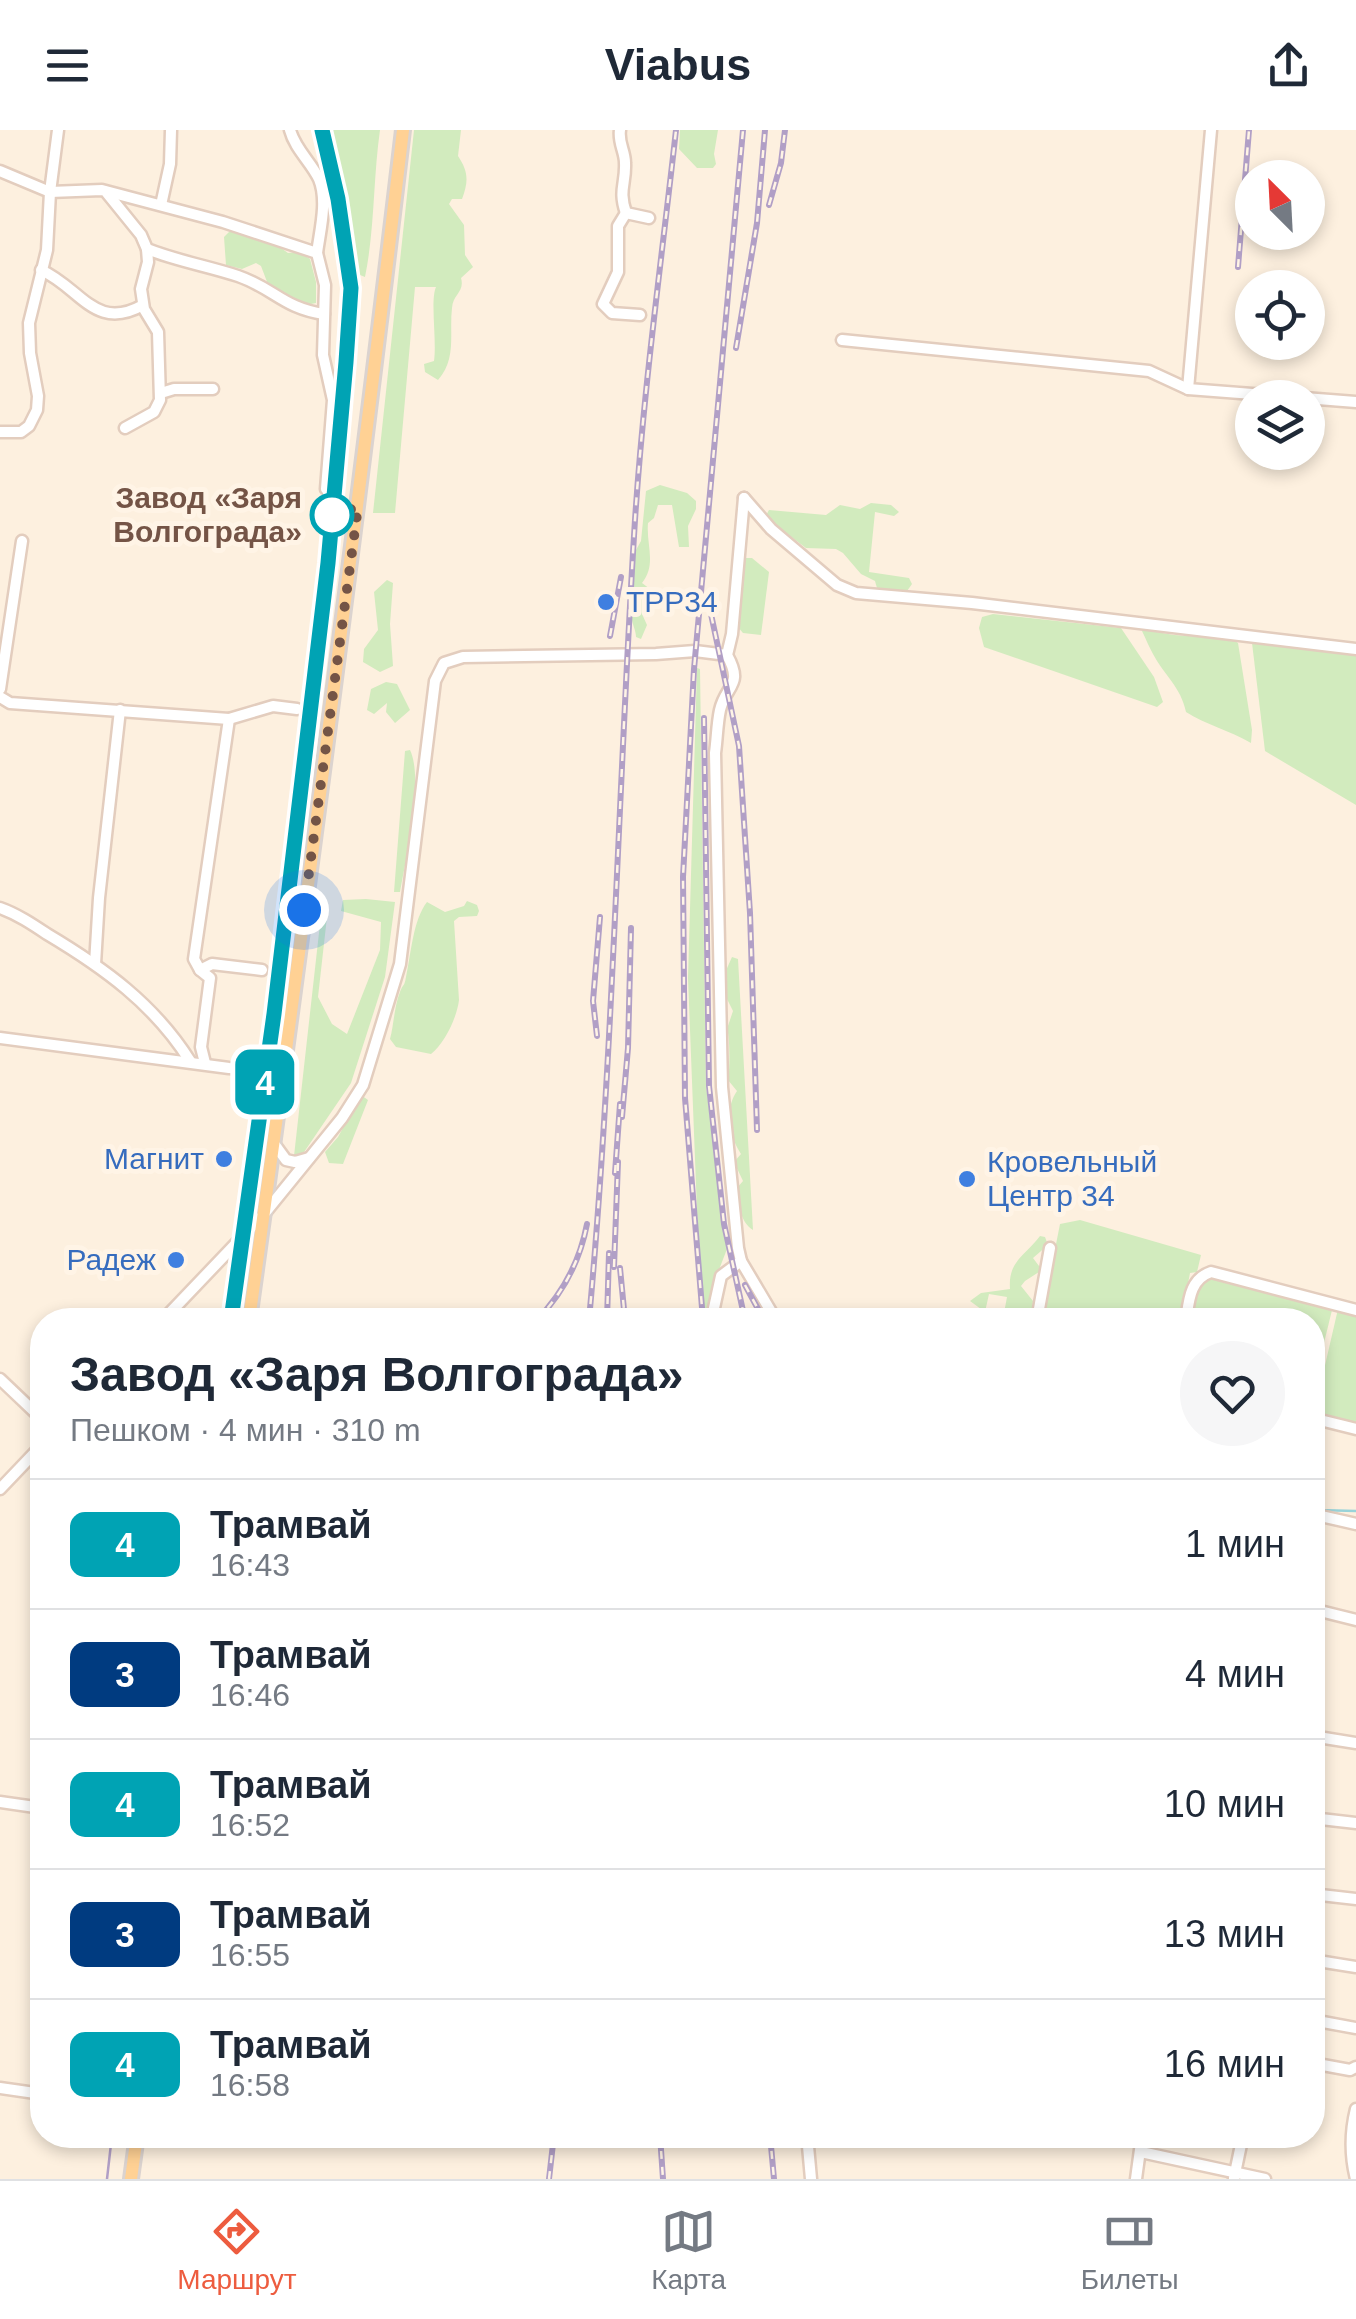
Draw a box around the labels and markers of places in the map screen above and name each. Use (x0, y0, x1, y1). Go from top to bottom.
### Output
place label: Завод «Заря Волгограда» (113, 481, 302, 548)
marker: Завод «Заря Волгограда» (311, 494, 353, 536)
place label: TPP34 (626, 585, 718, 618)
marker: TPP34 (595, 591, 617, 613)
place label: Магнит (104, 1142, 204, 1175)
place label: Кровельный Центр 34 (987, 1145, 1157, 1212)
marker: Магнит (213, 1148, 235, 1170)
marker: Кровельный Центр 34 (956, 1168, 978, 1190)
place label: Радеж (66, 1243, 156, 1276)
marker: Радеж (165, 1249, 187, 1271)

